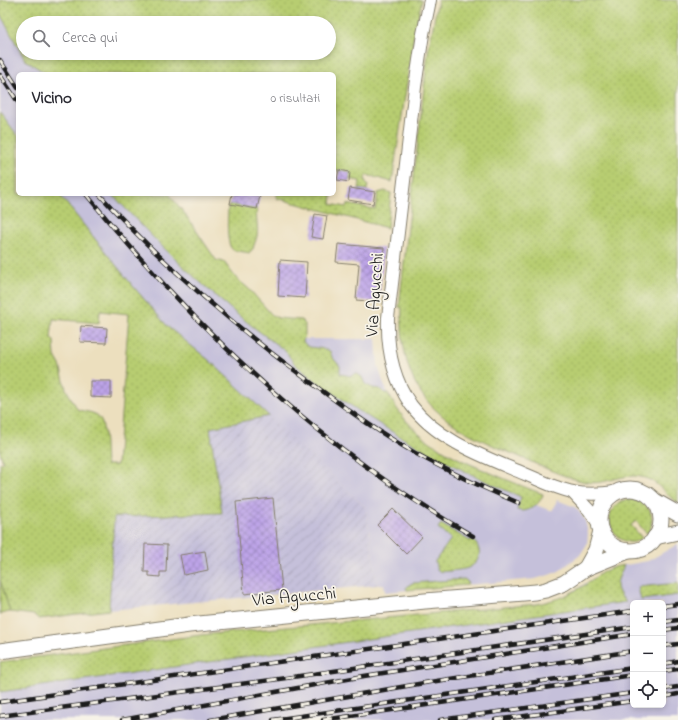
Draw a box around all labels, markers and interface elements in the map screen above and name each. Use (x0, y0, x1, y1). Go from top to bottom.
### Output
search box (16, 16, 336, 60)
icon: search (30, 27, 52, 49)
text: Cerca qui (62, 27, 118, 49)
text: Vicino (32, 86, 72, 111)
text: 0 risultati (270, 89, 320, 108)
street label: Via Agucchi (360, 252, 393, 339)
street label: Via Agucchi (250, 581, 337, 616)
map controls (630, 600, 666, 708)
button: + (630, 600, 666, 636)
button: − (630, 636, 666, 672)
button: locate (630, 672, 666, 708)

